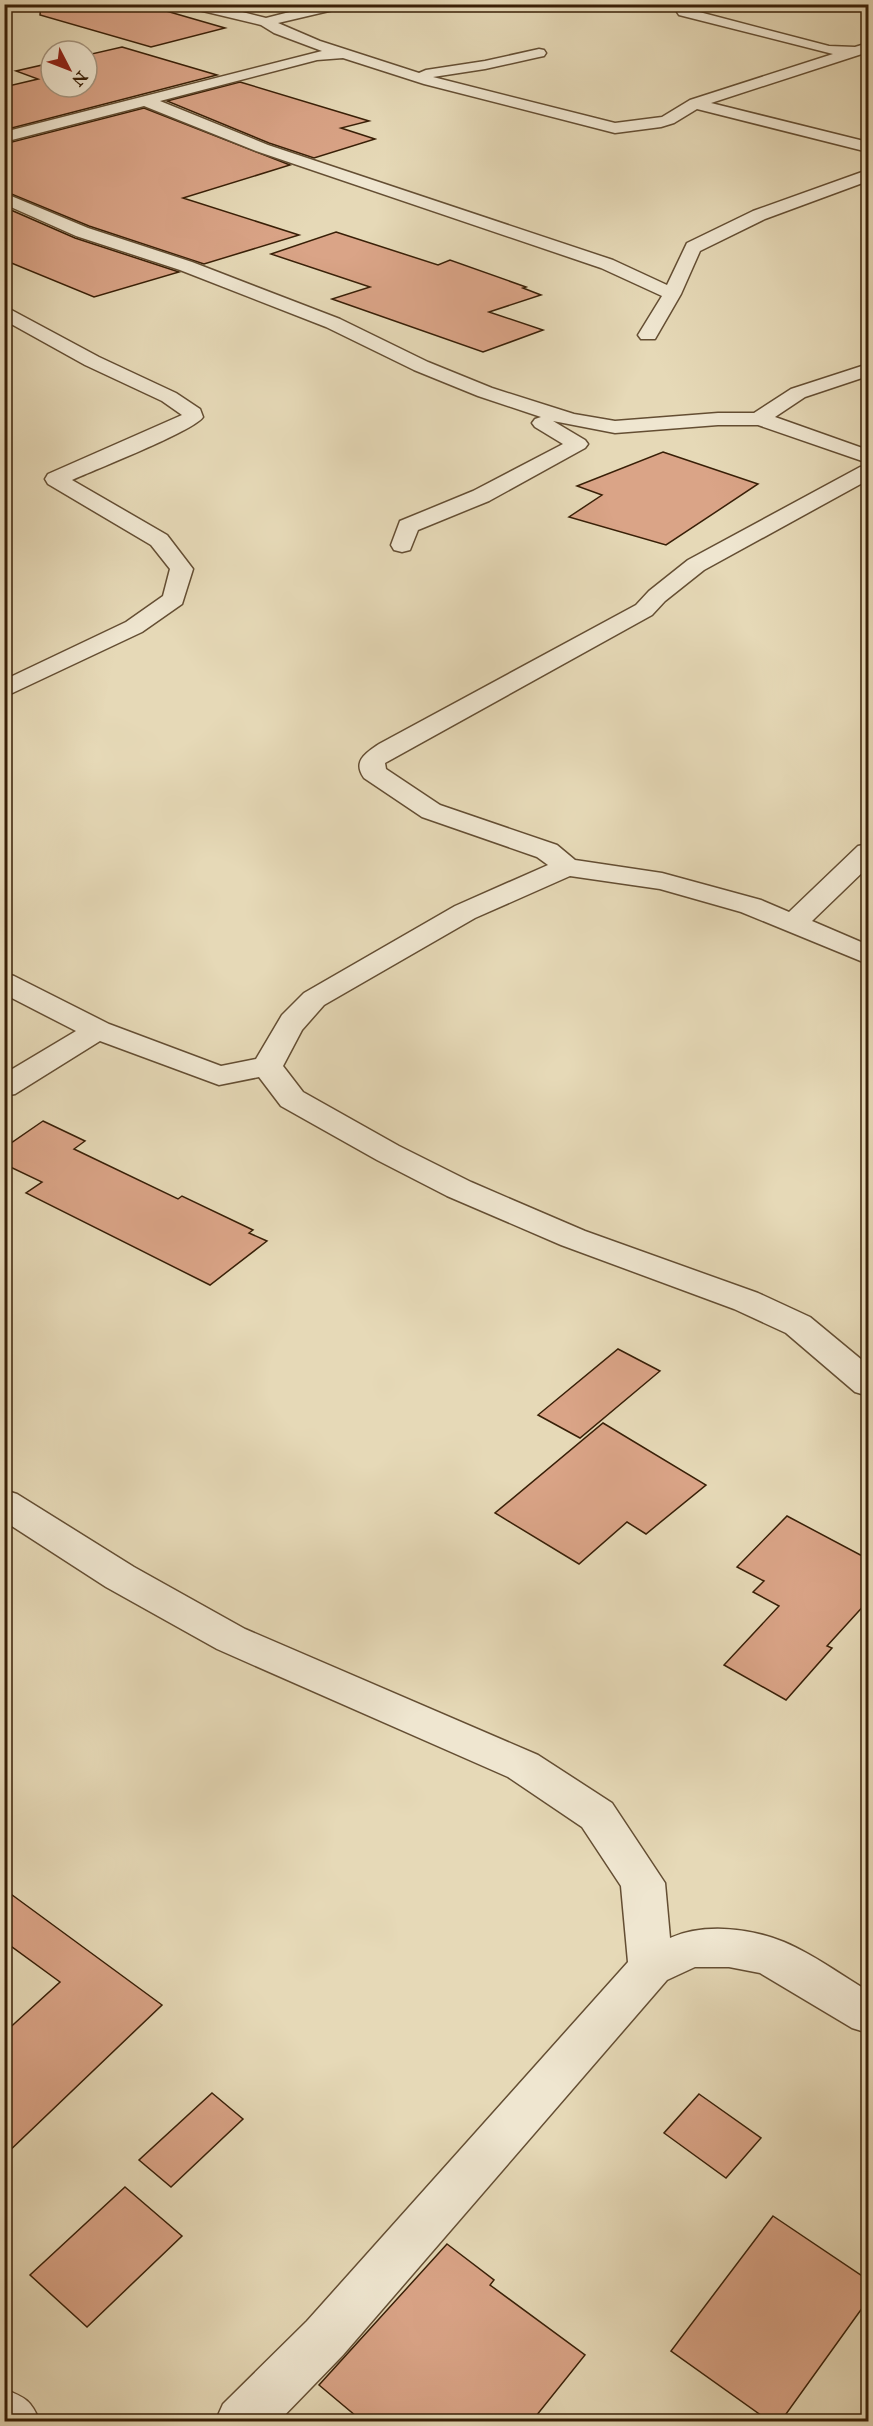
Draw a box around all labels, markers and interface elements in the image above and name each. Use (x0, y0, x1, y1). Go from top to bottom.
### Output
north arrow (39, 39, 99, 99)
text: N (68, 67, 91, 90)

